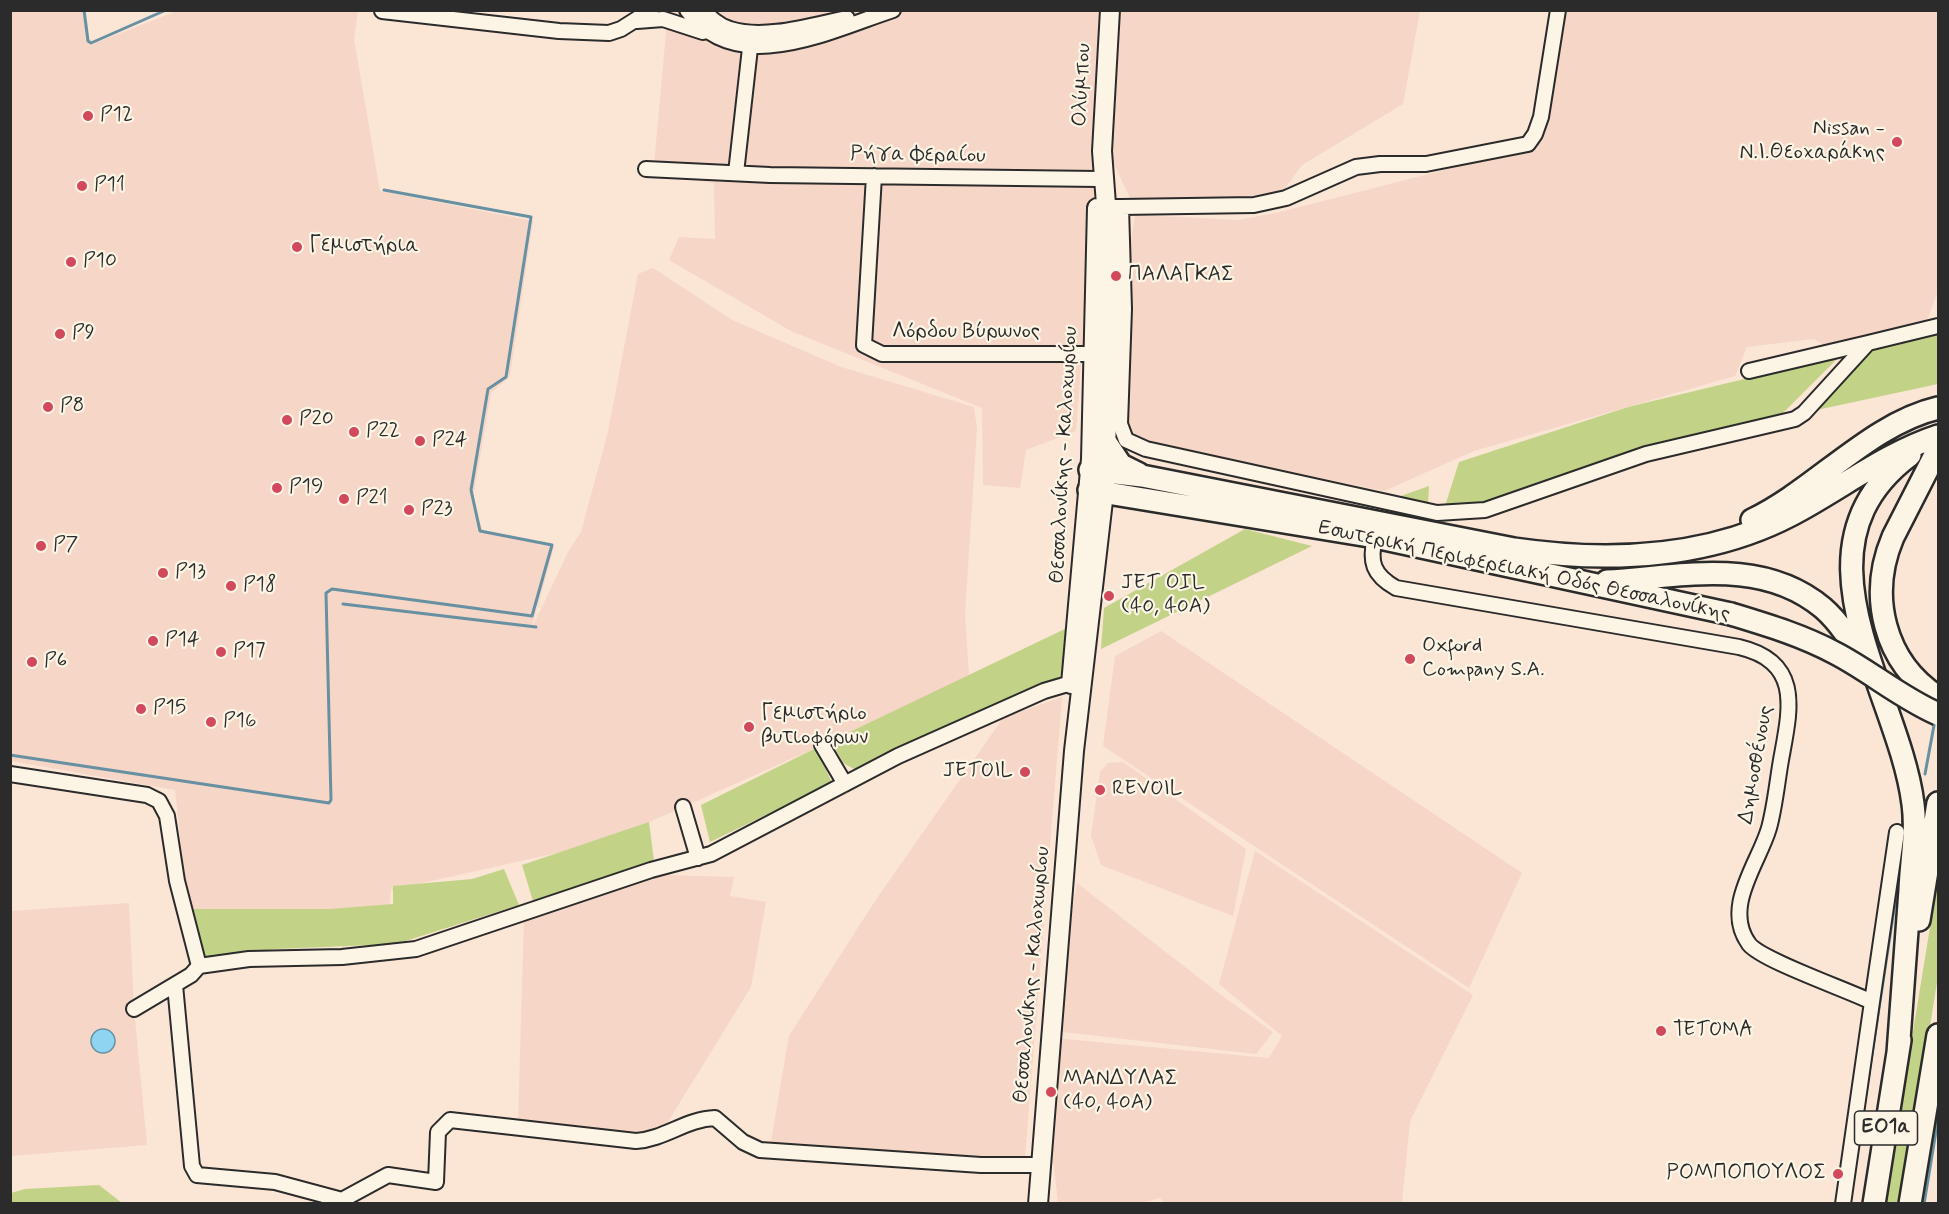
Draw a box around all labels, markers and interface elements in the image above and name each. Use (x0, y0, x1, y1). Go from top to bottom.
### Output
street label: Ολύμπου (1068, 43, 1098, 127)
place label: P12 (100, 103, 133, 129)
marker: P12 (81, 109, 95, 123)
place label: Nissan - Ν.Ι.Θεοχαράκης (1740, 117, 1885, 167)
marker: Nissan - Ν.Ι.Θεοχαράκης (1890, 135, 1904, 149)
street label: Ρήγα Φεραίου (850, 142, 986, 170)
place label: P11 (94, 173, 125, 199)
marker: P11 (75, 179, 89, 193)
place label: Γεμιστήρια (309, 234, 419, 260)
marker: Γεμιστήρια (290, 240, 304, 254)
place label: P10 (83, 249, 117, 275)
marker: P10 (64, 255, 78, 269)
place label: ΠΑΛΑΓΚΑΣ (1128, 263, 1234, 289)
marker: ΠΑΛΑΓΚΑΣ (1109, 269, 1123, 283)
street label: Λόρδου Βύρωνος (892, 320, 1040, 346)
place label: P9 (72, 321, 95, 347)
street label: Θεσσαλονίκης - Καλοχωρίου (1046, 326, 1084, 584)
marker: P9 (53, 327, 67, 341)
place label: P8 (60, 394, 84, 420)
marker: P8 (41, 400, 55, 414)
place label: P20 (299, 407, 334, 433)
marker: P20 (280, 413, 294, 427)
place label: P22 (366, 419, 400, 445)
marker: P22 (347, 425, 361, 439)
place label: P24 (432, 428, 468, 454)
marker: P24 (413, 434, 427, 448)
place label: P19 (289, 475, 323, 501)
marker: P19 (270, 481, 284, 495)
place label: P21 (356, 486, 388, 512)
marker: P21 (337, 492, 351, 506)
place label: P23 (421, 497, 453, 523)
marker: P23 (402, 503, 416, 517)
street label: Εσωτερική Περιφερειακή Οδός Θεσσαλονίκης (1316, 516, 1732, 628)
place label: P7 (53, 533, 78, 559)
marker: P7 (34, 539, 48, 553)
place label: P13 (175, 560, 206, 586)
marker: P13 (156, 566, 170, 580)
place label: JET OIL (40, 40Α) (1121, 571, 1210, 621)
place label: P18 (243, 573, 276, 599)
marker: P18 (224, 579, 238, 593)
marker: JET OIL (40, 40Α) (1102, 589, 1116, 603)
place label: P14 (165, 628, 200, 654)
marker: P14 (146, 634, 160, 648)
place label: Oxford Company S.A. (1422, 634, 1545, 684)
place label: P17 (233, 639, 266, 665)
marker: P17 (214, 645, 228, 659)
place label: P6 (44, 649, 67, 675)
marker: Oxford Company S.A. (1403, 652, 1417, 666)
marker: P6 (25, 655, 39, 669)
place label: P15 (153, 696, 186, 722)
marker: P15 (134, 702, 148, 716)
place label: Γεμιστήριο βυτιοφόρων (761, 702, 868, 752)
street label: Δημοσθένους (1734, 704, 1780, 826)
place label: P16 (223, 709, 257, 735)
marker: P16 (204, 715, 218, 729)
marker: Γεμιστήριο βυτιοφόρων (742, 720, 756, 734)
place label: JETOIL (943, 759, 1013, 785)
marker: JETOIL (1018, 765, 1032, 779)
place label: REVOIL (1112, 777, 1182, 803)
marker: REVOIL (1093, 783, 1107, 797)
street label: Θεσσαλονίκης - Καλοχωρίου (1009, 845, 1057, 1105)
place label: TETOMA (1673, 1018, 1753, 1044)
marker: TETOMA (1654, 1024, 1668, 1038)
place label: ΜΑΝΔΥΛΑΣ (40, 40Α) (1063, 1067, 1178, 1117)
marker: ΜΑΝΔΥΛΑΣ (40, 40Α) (1044, 1085, 1058, 1099)
road number: ΕΟ1α (1854, 1111, 1918, 1145)
place label: ΡΟΜΠΟΠΟΥΛΟΣ (1667, 1161, 1826, 1187)
marker: ΡΟΜΠΟΠΟΥΛΟΣ (1831, 1167, 1845, 1181)

